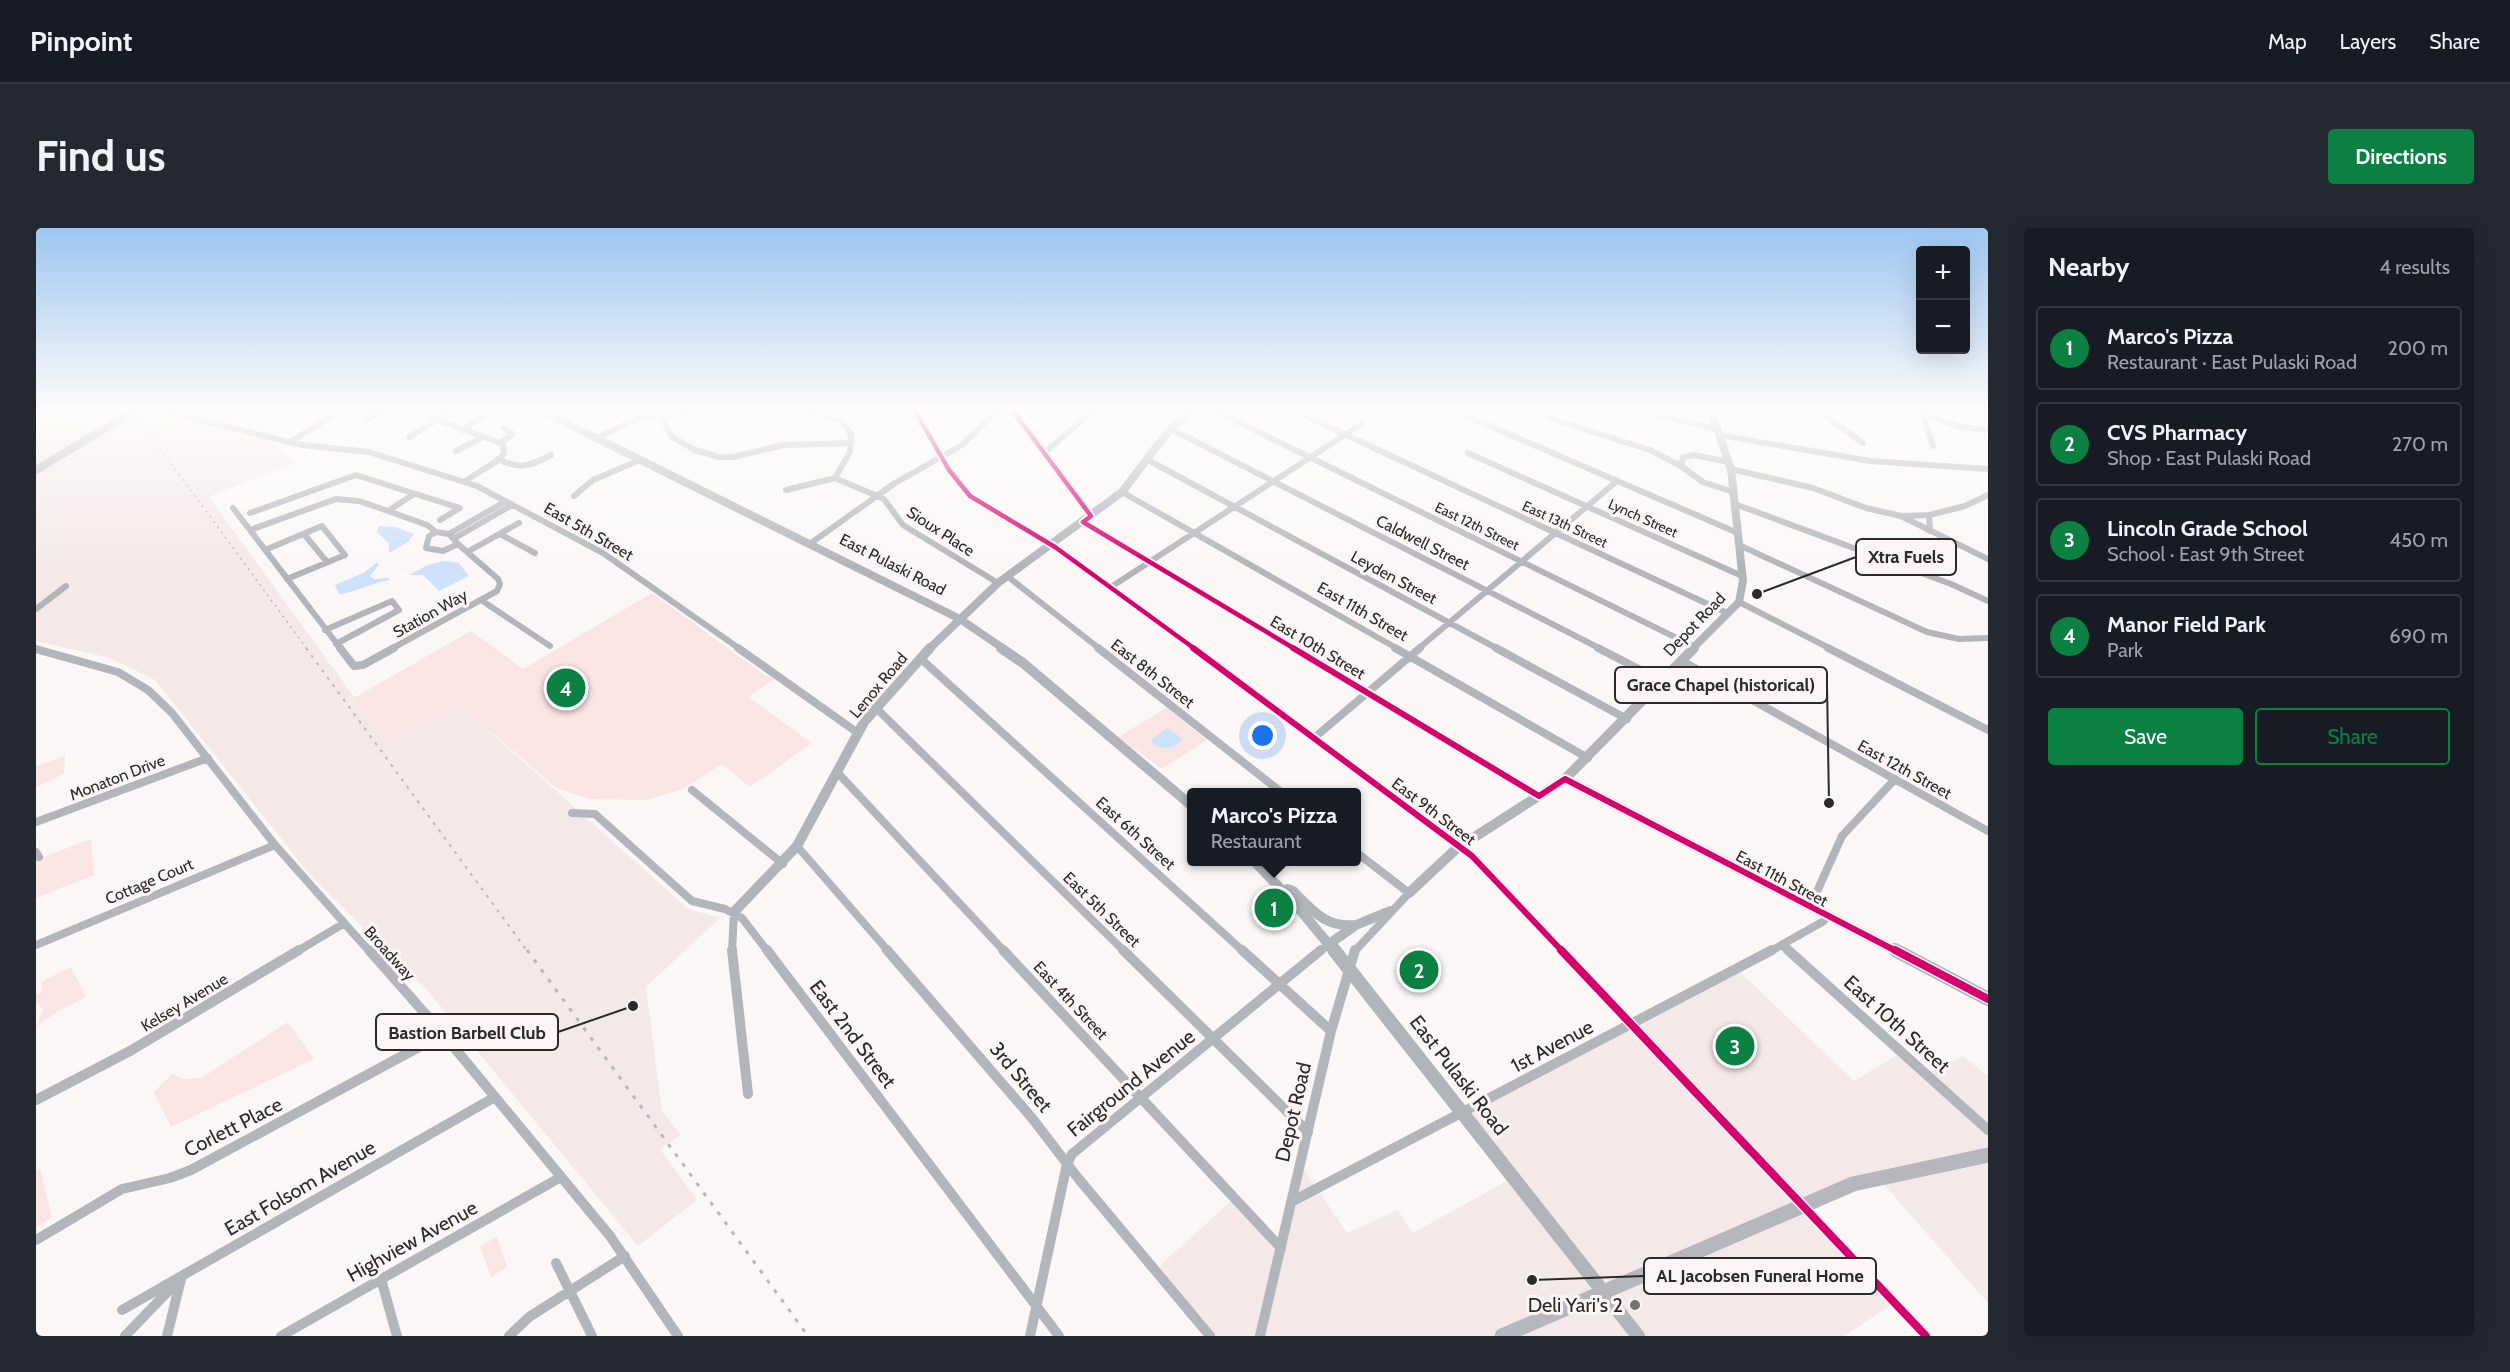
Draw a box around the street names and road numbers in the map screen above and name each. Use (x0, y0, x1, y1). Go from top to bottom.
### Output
street label: Lynch Street (1606, 495, 1681, 541)
street label: East 13th Street (1520, 496, 1611, 552)
street label: East 5th Street (541, 498, 637, 565)
street label: East 12th Street (1432, 498, 1522, 554)
street label: Sioux Place (903, 503, 978, 560)
street label: Caldwell Street (1373, 511, 1473, 574)
street label: East Pulaski Road (837, 530, 949, 599)
street label: Leyden Street (1348, 547, 1441, 608)
street label: East 11th Street (1314, 578, 1412, 645)
street label: Station Way (390, 585, 471, 642)
street label: Depot Road (1659, 589, 1729, 660)
street label: East 10th Street (1267, 612, 1369, 684)
street label: East 8th Street (1107, 635, 1199, 712)
street label: Lenox Road (846, 649, 911, 722)
street label: East 12th Street (1854, 736, 1956, 803)
street label: Monaton Drive (67, 751, 168, 804)
street label: East 9th Street (1388, 774, 1480, 849)
street label: East 6th Street (1092, 793, 1180, 874)
street label: East 11th Street (1733, 846, 1832, 911)
street label: Cottage Court (102, 854, 197, 909)
street label: East 5th Street (1059, 868, 1145, 951)
street label: Broadway (360, 922, 419, 984)
street label: East 4th Street (1030, 957, 1112, 1044)
street label: Kelsey Avenue (138, 969, 231, 1036)
street label: East 10th Street (1839, 970, 1955, 1078)
street label: East 2nd Street (805, 975, 902, 1093)
street label: East Pulaski Road (1405, 1010, 1513, 1140)
street label: 1st Avenue (1507, 1014, 1597, 1078)
street label: Fairground Avenue (1062, 1024, 1200, 1142)
street label: 3rd Street (985, 1037, 1057, 1117)
street label: Depot Road (1270, 1060, 1316, 1164)
street label: Corlett Place (180, 1092, 286, 1162)
street label: East Folsom Avenue (220, 1135, 380, 1241)
street label: Highview Avenue (343, 1195, 481, 1287)

